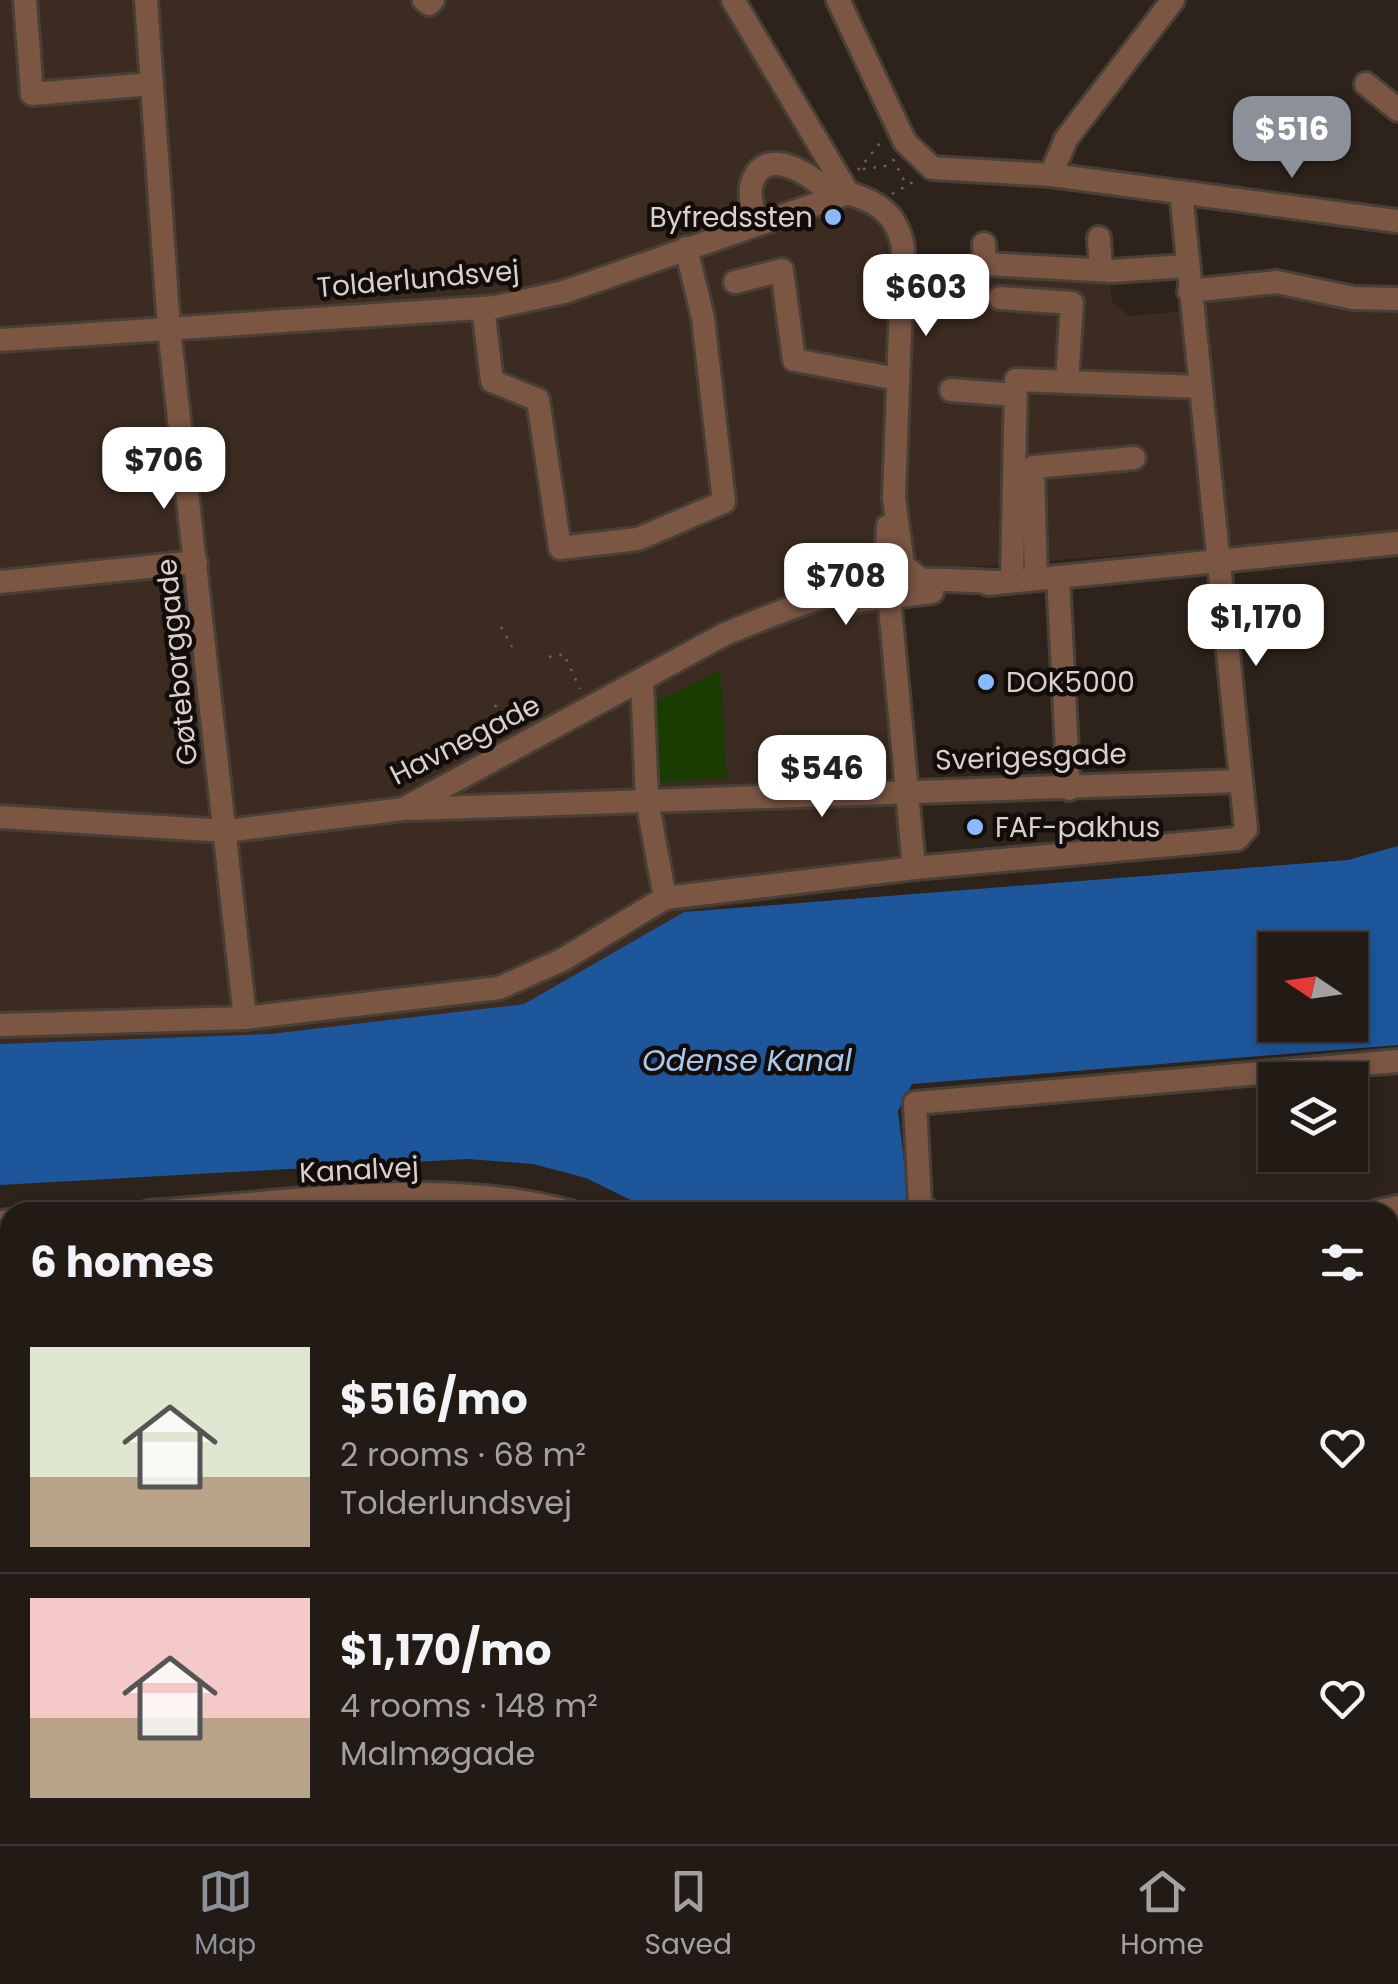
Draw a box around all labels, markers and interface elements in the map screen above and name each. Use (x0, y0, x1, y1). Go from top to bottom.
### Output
pin: $516 (1233, 96, 1351, 181)
text: $516 (1255, 106, 1329, 151)
place label: Byfredssten (649, 198, 813, 237)
marker: Byfredssten (822, 206, 844, 228)
street label: Tolderlundsvej (315, 251, 521, 307)
pin: $603 (867, 254, 985, 339)
text: $603 (885, 264, 967, 309)
pin: $706 (105, 427, 223, 512)
text: $706 (124, 437, 204, 482)
pin: $708 (787, 543, 905, 628)
text: $708 (806, 553, 886, 598)
street label: Gøteborggade (147, 557, 207, 767)
pin: $1,170 (1175, 584, 1337, 669)
text: $1,170 (1210, 594, 1302, 639)
place label: DOK5000 (1006, 663, 1135, 702)
marker: DOK5000 (975, 671, 997, 693)
street label: Havnegade (383, 686, 547, 794)
street label: Sverigesgade (934, 734, 1128, 780)
pin: $546 (763, 735, 881, 820)
text: $546 (780, 745, 864, 790)
place label: FAF-pakhus (995, 808, 1160, 847)
marker: FAF-pakhus (964, 816, 986, 838)
north arrow (1258, 932, 1368, 1042)
map controls (1258, 932, 1368, 1172)
water label: Odense Kanal (642, 1039, 853, 1082)
button: layers (1258, 1062, 1368, 1172)
street label: Kanalvej (298, 1147, 420, 1193)
text: 6 homes (30, 1233, 215, 1292)
icon: filters (1315, 1235, 1370, 1290)
text: $516/mo (340, 1370, 528, 1429)
icon: home (110, 1387, 230, 1507)
icon: heart (1315, 1420, 1370, 1475)
text: 2 rooms · 68 m² (340, 1432, 586, 1477)
text: Tolderlundsvej (340, 1480, 572, 1525)
text: $1,170/mo (340, 1621, 551, 1680)
icon: home (110, 1638, 230, 1758)
icon: heart (1315, 1671, 1370, 1726)
text: 4 rooms · 148 m² (340, 1683, 598, 1728)
text: Malmøgade (340, 1731, 535, 1776)
tab: Map (194, 1864, 256, 1966)
tab: Saved (645, 1864, 732, 1966)
tab: Home (1120, 1864, 1204, 1966)

